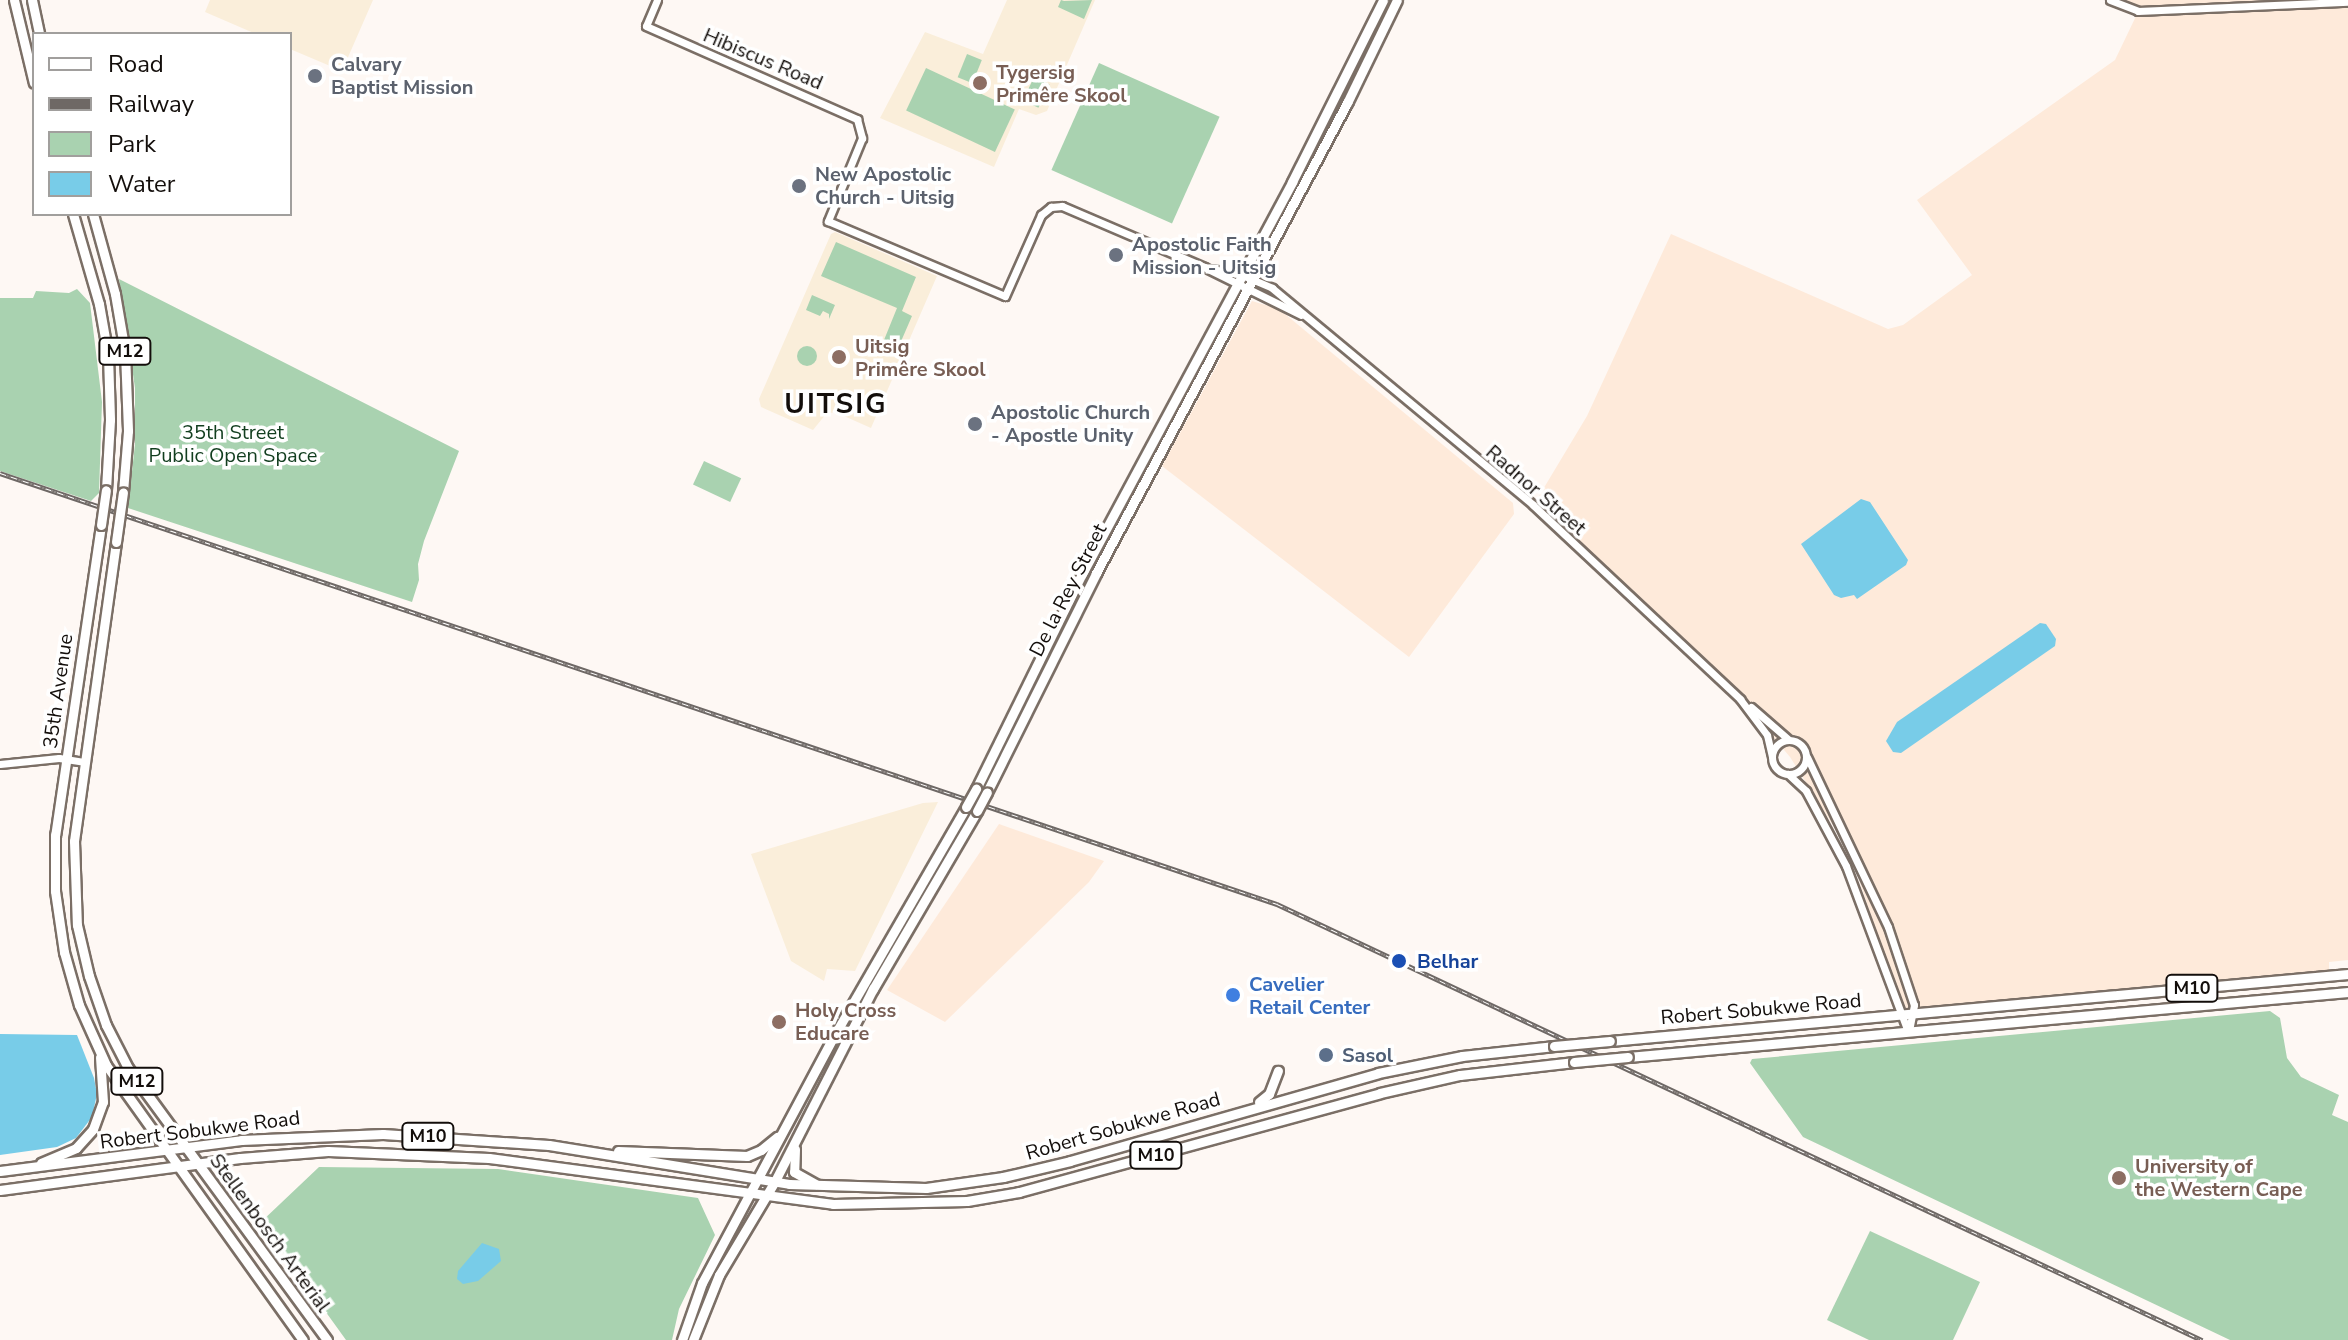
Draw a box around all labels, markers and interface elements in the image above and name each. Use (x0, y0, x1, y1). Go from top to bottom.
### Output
street label: Hibiscus Road (700, 23, 826, 95)
legend (32, 32, 292, 216)
text: Road (108, 48, 164, 80)
place label: Calvary Baptist Mission (331, 52, 473, 99)
place label: Tygersig Primêre Skool (996, 60, 1127, 107)
marker: Calvary Baptist Mission (306, 67, 324, 85)
marker: Tygersig Primêre Skool (971, 74, 989, 92)
text: Railway (108, 88, 194, 120)
text: Park (108, 128, 156, 160)
place label: New Apostolic Church - Uitsig (815, 162, 955, 209)
text: Water (108, 168, 175, 200)
marker: New Apostolic Church - Uitsig (790, 177, 808, 195)
place label: Apostolic Faith Mission - Uitsig (1132, 232, 1276, 279)
marker: Apostolic Faith Mission - Uitsig (1107, 246, 1125, 264)
place label: Uitsig Primêre Skool (855, 334, 986, 381)
road number: M12 (97, 337, 153, 365)
marker: Uitsig Primêre Skool (830, 348, 848, 366)
district label: UITSIG (784, 387, 888, 421)
place label: Apostolic Church - Apostle Unity (991, 400, 1150, 447)
marker: Apostolic Church - Apostle Unity (966, 415, 984, 433)
park label: 35th Street Public Open Space (149, 420, 317, 467)
street label: Radnor Street (1481, 440, 1591, 540)
street label: De la Rey Street (1024, 520, 1112, 660)
street label: 35th Avenue (38, 632, 78, 750)
place label: Belhar (1417, 949, 1478, 973)
marker: Belhar (1388, 950, 1410, 972)
place label: Cavelier Retail Center (1249, 972, 1370, 1019)
road number: M10 (2164, 974, 2220, 1002)
marker: Cavelier Retail Center (1224, 986, 1242, 1004)
street label: Robert Sobukwe Road (1660, 988, 1862, 1030)
place label: Holy Cross Educare (795, 998, 896, 1045)
marker: Holy Cross Educare (770, 1013, 788, 1031)
place label: Sasol (1342, 1043, 1393, 1067)
marker: Sasol (1317, 1046, 1335, 1064)
road number: M12 (109, 1067, 165, 1095)
street label: Robert Sobukwe Road (1023, 1087, 1223, 1165)
street label: Robert Sobukwe Road (99, 1106, 301, 1154)
road number: M10 (400, 1122, 456, 1150)
road number: M10 (1128, 1141, 1184, 1169)
street label: Stellenbosch Arterial (205, 1149, 335, 1317)
place label: University of the Western Cape (2135, 1154, 2302, 1201)
marker: University of the Western Cape (2110, 1169, 2128, 1187)

